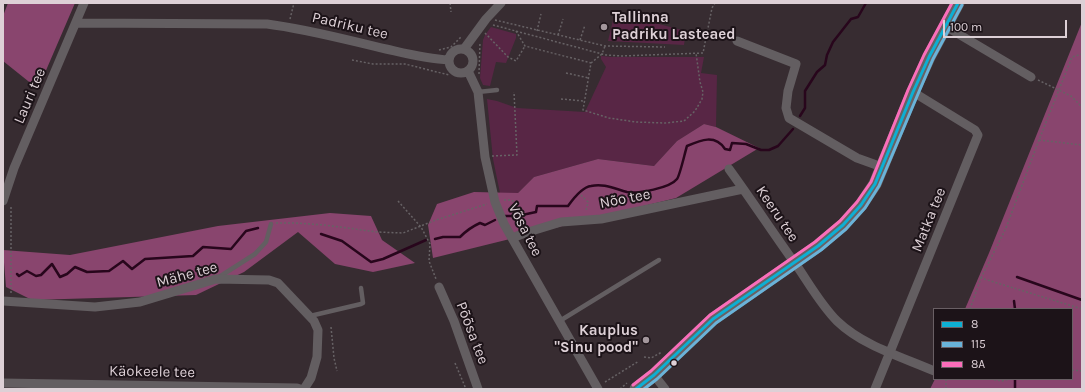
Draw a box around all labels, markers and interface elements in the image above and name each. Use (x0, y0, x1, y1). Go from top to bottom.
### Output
street label: Padriku tee (310, 9, 390, 43)
place label: Tallinna Padriku Lasteaed (612, 9, 735, 44)
scale bar (945, 12, 1069, 38)
text: 100 m (950, 20, 982, 34)
marker: Tallinna Padriku Lasteaed (599, 22, 609, 32)
street label: Lauri tee (10, 65, 50, 127)
street label: Keeru tee (752, 183, 802, 245)
street label: Nõo tee (598, 185, 652, 213)
street label: Matka tee (908, 185, 950, 255)
street label: Võsa tee (504, 201, 546, 259)
street label: Mähe tee (155, 258, 219, 292)
street label: Põõsa tee (452, 299, 492, 367)
legend (933, 308, 1073, 380)
text: 8 (971, 317, 978, 331)
place label: Kauplus "Sinu pood" (554, 322, 638, 357)
marker: Kauplus "Sinu pood" (641, 335, 651, 345)
text: 115 (971, 337, 986, 351)
text: 8A (971, 357, 985, 371)
unlabelled marker (669, 358, 679, 368)
street label: Käokeele tee (109, 362, 195, 382)

